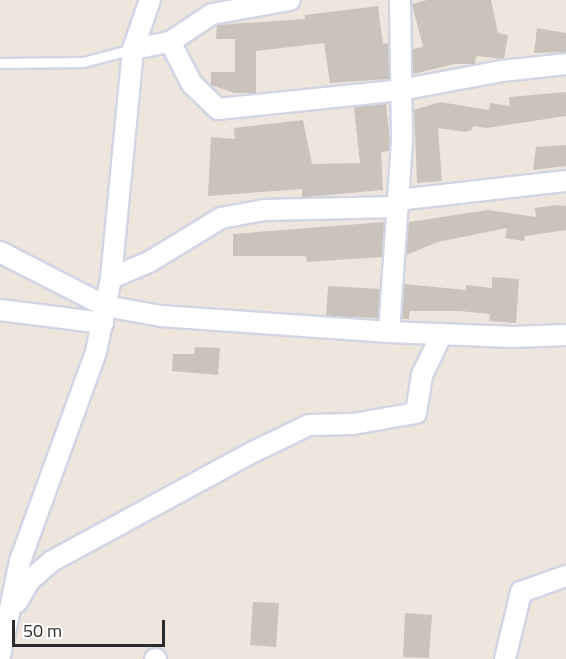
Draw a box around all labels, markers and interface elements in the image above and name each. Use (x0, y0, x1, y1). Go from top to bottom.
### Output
scale bar (15, 608, 168, 646)
text: 50 m (23, 617, 62, 644)

